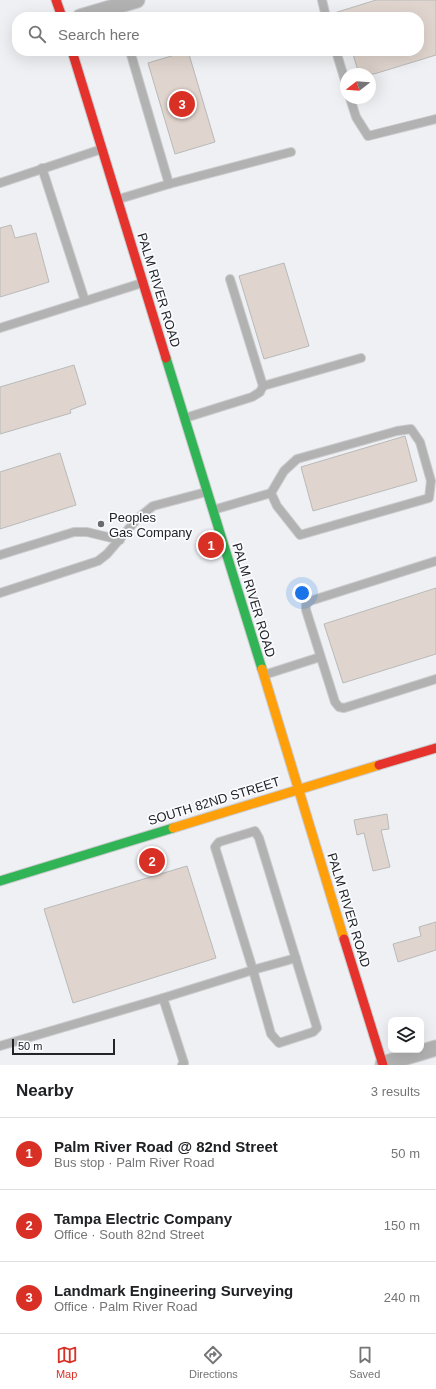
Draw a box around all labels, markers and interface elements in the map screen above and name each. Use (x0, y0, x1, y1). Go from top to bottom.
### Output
search box (12, 12, 424, 56)
icon: search (26, 23, 48, 45)
text: Search here (58, 26, 140, 43)
north arrow (340, 68, 376, 104)
pin: 3 (169, 89, 195, 119)
street label: PALM RIVER ROAD (134, 231, 184, 349)
place label: Peoples Gas Company (109, 510, 193, 540)
marker: Peoples Gas Company (96, 519, 106, 529)
pin: 1 (198, 530, 224, 560)
street label: PALM RIVER ROAD (229, 541, 279, 659)
your location (292, 583, 312, 603)
street label: SOUTH 82ND STREET (146, 774, 282, 828)
pin: 2 (139, 846, 165, 876)
street label: PALM RIVER ROAD (324, 851, 374, 969)
map controls (388, 1017, 424, 1053)
button: layers (388, 1017, 424, 1053)
scale bar (12, 1037, 115, 1056)
text: 50 m (18, 1040, 42, 1052)
text: Nearby (16, 1081, 74, 1100)
text: 3 results (371, 1084, 420, 1099)
text: Palm River Road @ 82nd Street (54, 1138, 278, 1155)
text: 1 (25, 1146, 33, 1161)
text: 50 m (391, 1146, 420, 1161)
text: Bus stop · Palm River Road (54, 1155, 214, 1170)
text: Tampa Electric Company (54, 1210, 232, 1227)
text: 2 (25, 1218, 33, 1233)
text: 150 m (384, 1218, 420, 1233)
text: Office · South 82nd Street (54, 1227, 204, 1242)
text: Landmark Engineering Surveying (54, 1282, 293, 1299)
text: 3 (25, 1290, 33, 1305)
text: 240 m (384, 1290, 420, 1305)
text: Office · Palm River Road (54, 1299, 198, 1314)
tab: Map (56, 1344, 78, 1380)
tab: Directions (189, 1344, 238, 1380)
tab: Saved (349, 1344, 380, 1380)

